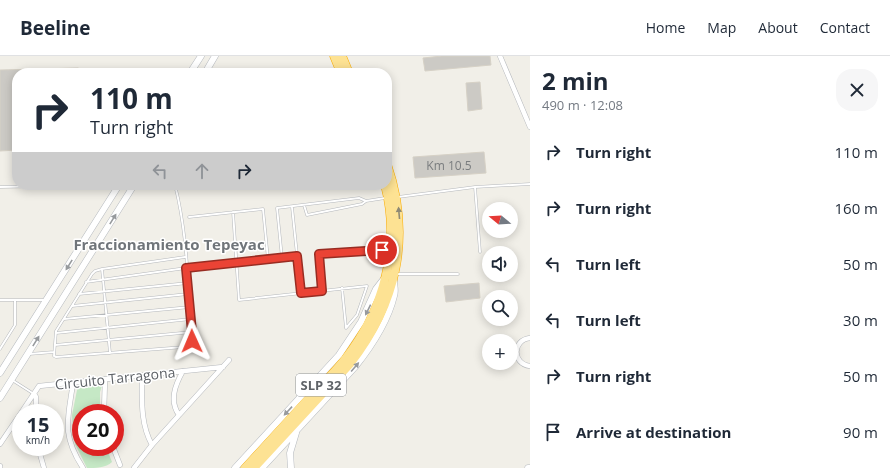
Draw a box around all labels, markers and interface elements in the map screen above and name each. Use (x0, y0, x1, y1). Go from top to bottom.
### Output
text: Beeline (20, 15, 91, 41)
text: Home (646, 18, 685, 37)
text: Map (707, 18, 736, 37)
text: About (758, 18, 798, 37)
text: Contact (820, 18, 870, 37)
text: 2 min (542, 64, 609, 97)
button: close (836, 69, 878, 111)
text: 110 m (90, 79, 173, 117)
icon: right (24, 84, 76, 136)
text: 490 m · 12:08 (542, 96, 623, 114)
text: Turn right (90, 115, 173, 139)
icon: right (542, 141, 564, 163)
text: Turn right (576, 142, 651, 162)
text: 110 m (834, 142, 878, 162)
house number: Km 10.5 (426, 157, 472, 174)
icon: left (149, 160, 171, 182)
icon: ahead (191, 160, 213, 182)
icon: right (233, 160, 255, 182)
icon: right (542, 197, 564, 219)
text: Turn right (576, 198, 651, 218)
text: 160 m (834, 198, 878, 218)
north arrow (482, 202, 518, 238)
map controls (482, 202, 518, 370)
one-way arrow (395, 207, 402, 219)
one-way arrow (109, 213, 116, 225)
pin (365, 233, 399, 267)
district label: Fraccionamiento Tepeyac (73, 234, 265, 254)
icon: arrive (371, 239, 393, 261)
button: sound (482, 246, 518, 282)
icon: left (542, 253, 564, 275)
text: Turn left (576, 254, 641, 274)
text: 50 m (843, 254, 878, 274)
one-way arrow (65, 259, 72, 271)
button: search (482, 290, 518, 326)
one-way arrow (365, 304, 371, 315)
icon: left (542, 309, 564, 331)
text: Turn left (576, 310, 641, 330)
text: 30 m (843, 310, 878, 330)
position arrow (171, 320, 213, 362)
button: + (482, 334, 518, 370)
one-way arrow (32, 336, 40, 346)
street label: Circuito Tarragona (54, 362, 176, 394)
one-way arrow (350, 362, 360, 372)
icon: right (542, 365, 564, 387)
text: Turn right (576, 366, 651, 386)
text: 50 m (843, 366, 878, 386)
road number: SLP 32 (296, 374, 346, 396)
speed limit sign: 20 (72, 404, 124, 456)
one-way arrow (283, 406, 293, 416)
text: 15 (27, 411, 49, 438)
icon: arrive (542, 421, 564, 443)
text: Arrive at destination (576, 422, 731, 442)
text: 90 m (843, 422, 878, 442)
text: km/h (26, 433, 50, 447)

